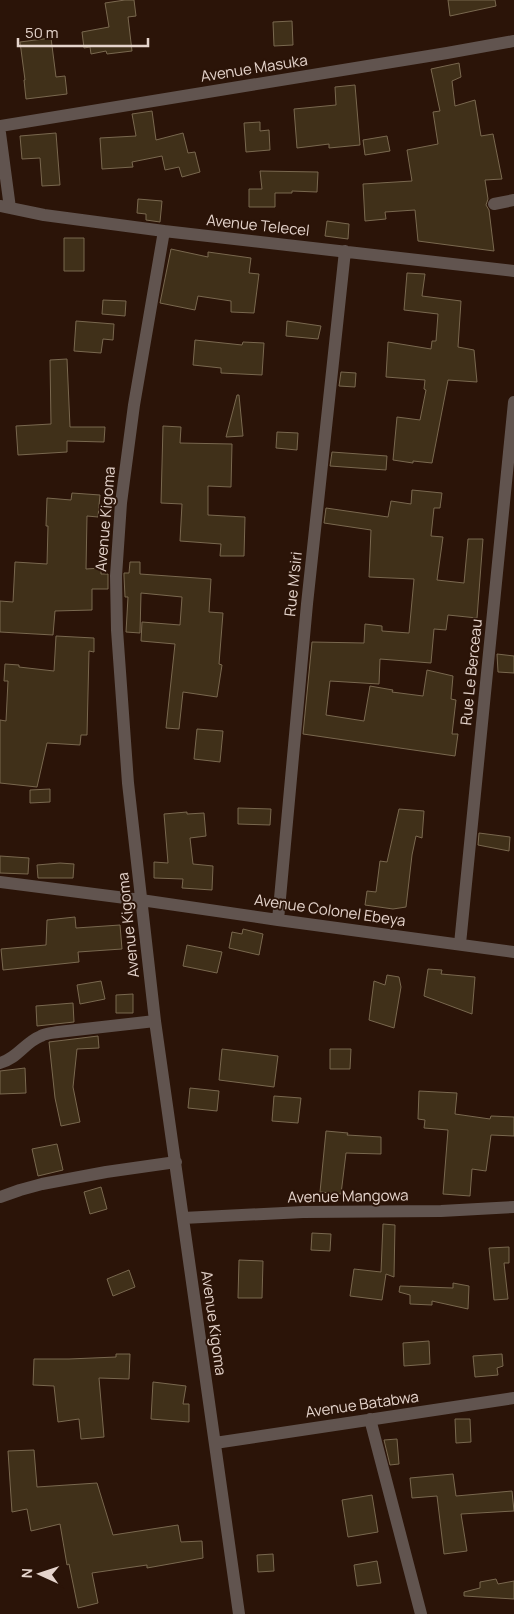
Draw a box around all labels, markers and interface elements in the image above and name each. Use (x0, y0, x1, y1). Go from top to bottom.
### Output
scale bar (18, 15, 148, 47)
text: 50 m (25, 22, 59, 43)
street label: Avenue Masuka (199, 49, 309, 87)
street label: Avenue Telecel (205, 209, 311, 241)
street label: Avenue Kigoma (90, 466, 120, 572)
street label: Rue M'siri (279, 551, 307, 617)
street label: Rue Le Berceau (455, 618, 487, 726)
street label: Avenue Kigoma (112, 871, 144, 979)
street label: Avenue Colonel Ebeya (253, 889, 407, 931)
street label: Avenue Mangowa (287, 1184, 409, 1208)
street label: Avenue Kigoma (196, 1269, 232, 1377)
street label: Avenue Batabwa (304, 1386, 420, 1422)
north arrow (15, 1549, 65, 1599)
text: N (17, 1568, 36, 1579)

